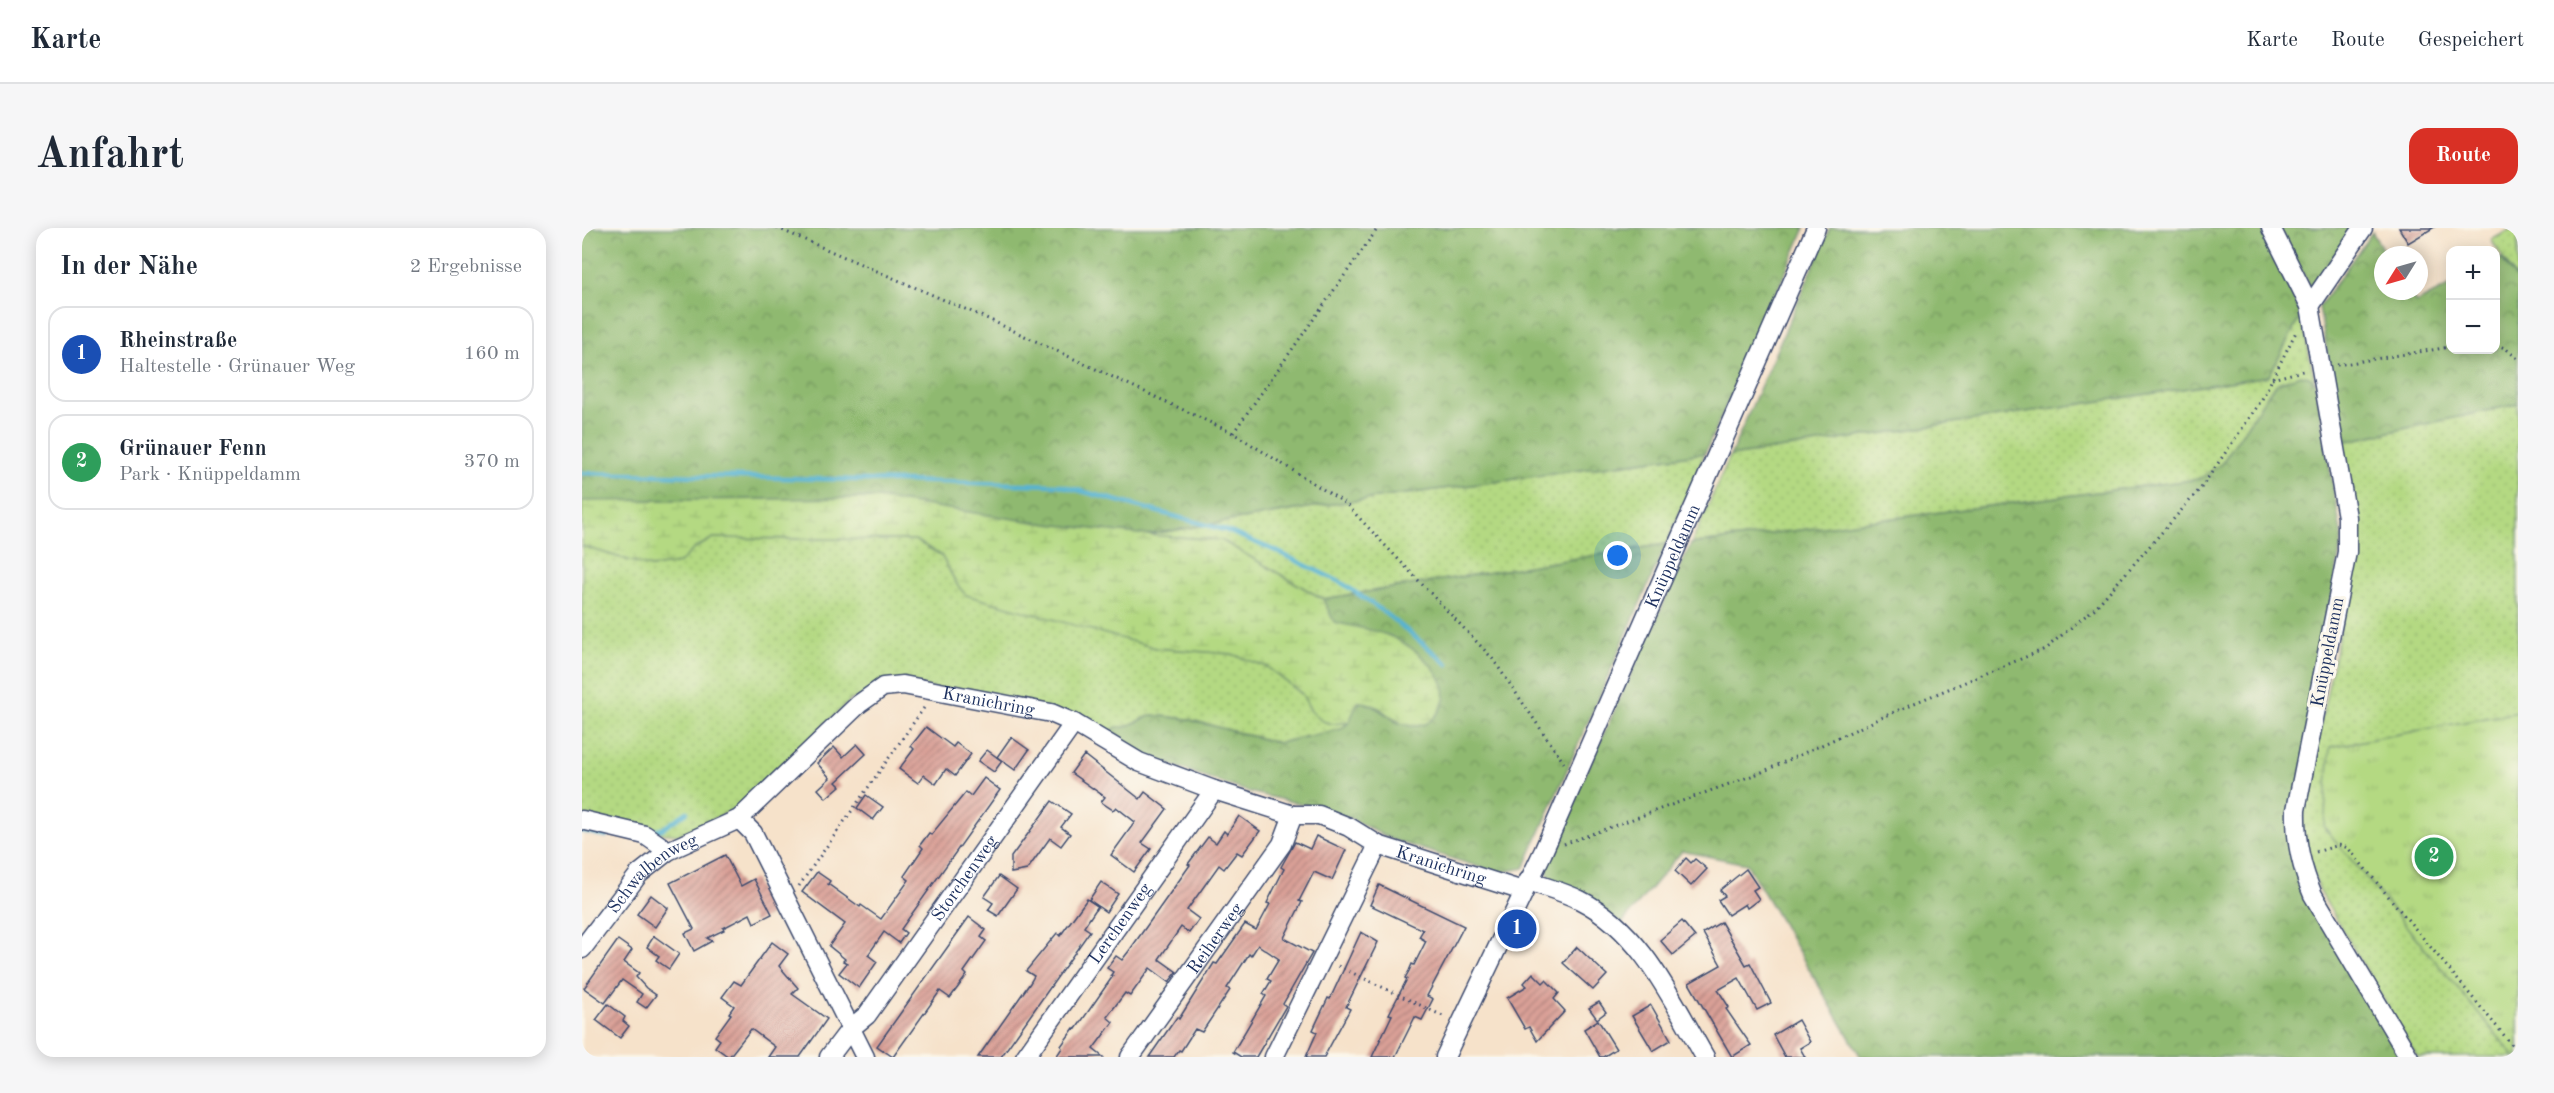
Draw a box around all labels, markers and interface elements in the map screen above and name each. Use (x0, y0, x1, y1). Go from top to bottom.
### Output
text: Karte (30, 27, 101, 55)
text: Karte (2246, 30, 2298, 51)
text: Route (2331, 30, 2385, 51)
text: Gespeichert (2418, 30, 2524, 51)
button: Route (2409, 128, 2518, 184)
text: Anfahrt (36, 135, 184, 177)
north arrow (2374, 246, 2428, 300)
map controls (2446, 246, 2500, 354)
button: + (2446, 246, 2500, 300)
text: In der Nähe (60, 254, 198, 280)
text: 2 Ergebnisse (410, 257, 522, 277)
button: − (2446, 300, 2500, 354)
text: Rheinstraße (119, 330, 237, 352)
text: 1 (76, 344, 87, 364)
text: 160 m (464, 344, 520, 364)
text: Haltestelle · Grünauer Weg (119, 357, 355, 377)
text: Grünauer Fenn (119, 438, 267, 460)
text: 2 (76, 452, 87, 472)
text: 370 m (464, 452, 520, 472)
text: Park · Knüppeldamm (119, 465, 301, 485)
street label: Knüppeldamm (1643, 502, 1704, 611)
your location (1603, 541, 1632, 570)
street label: Knüppeldamm (2308, 596, 2347, 709)
street label: Kranichring (941, 685, 1037, 720)
street label: Schwalbenweg (605, 831, 701, 917)
street label: Storchenweg (929, 832, 1002, 925)
pin: 2 (2414, 834, 2454, 880)
street label: Kranichring (1393, 843, 1489, 889)
street label: Lerchenweg (1086, 880, 1155, 967)
street label: Reiherweg (1184, 900, 1247, 978)
pin: 1 (1498, 906, 1536, 952)

